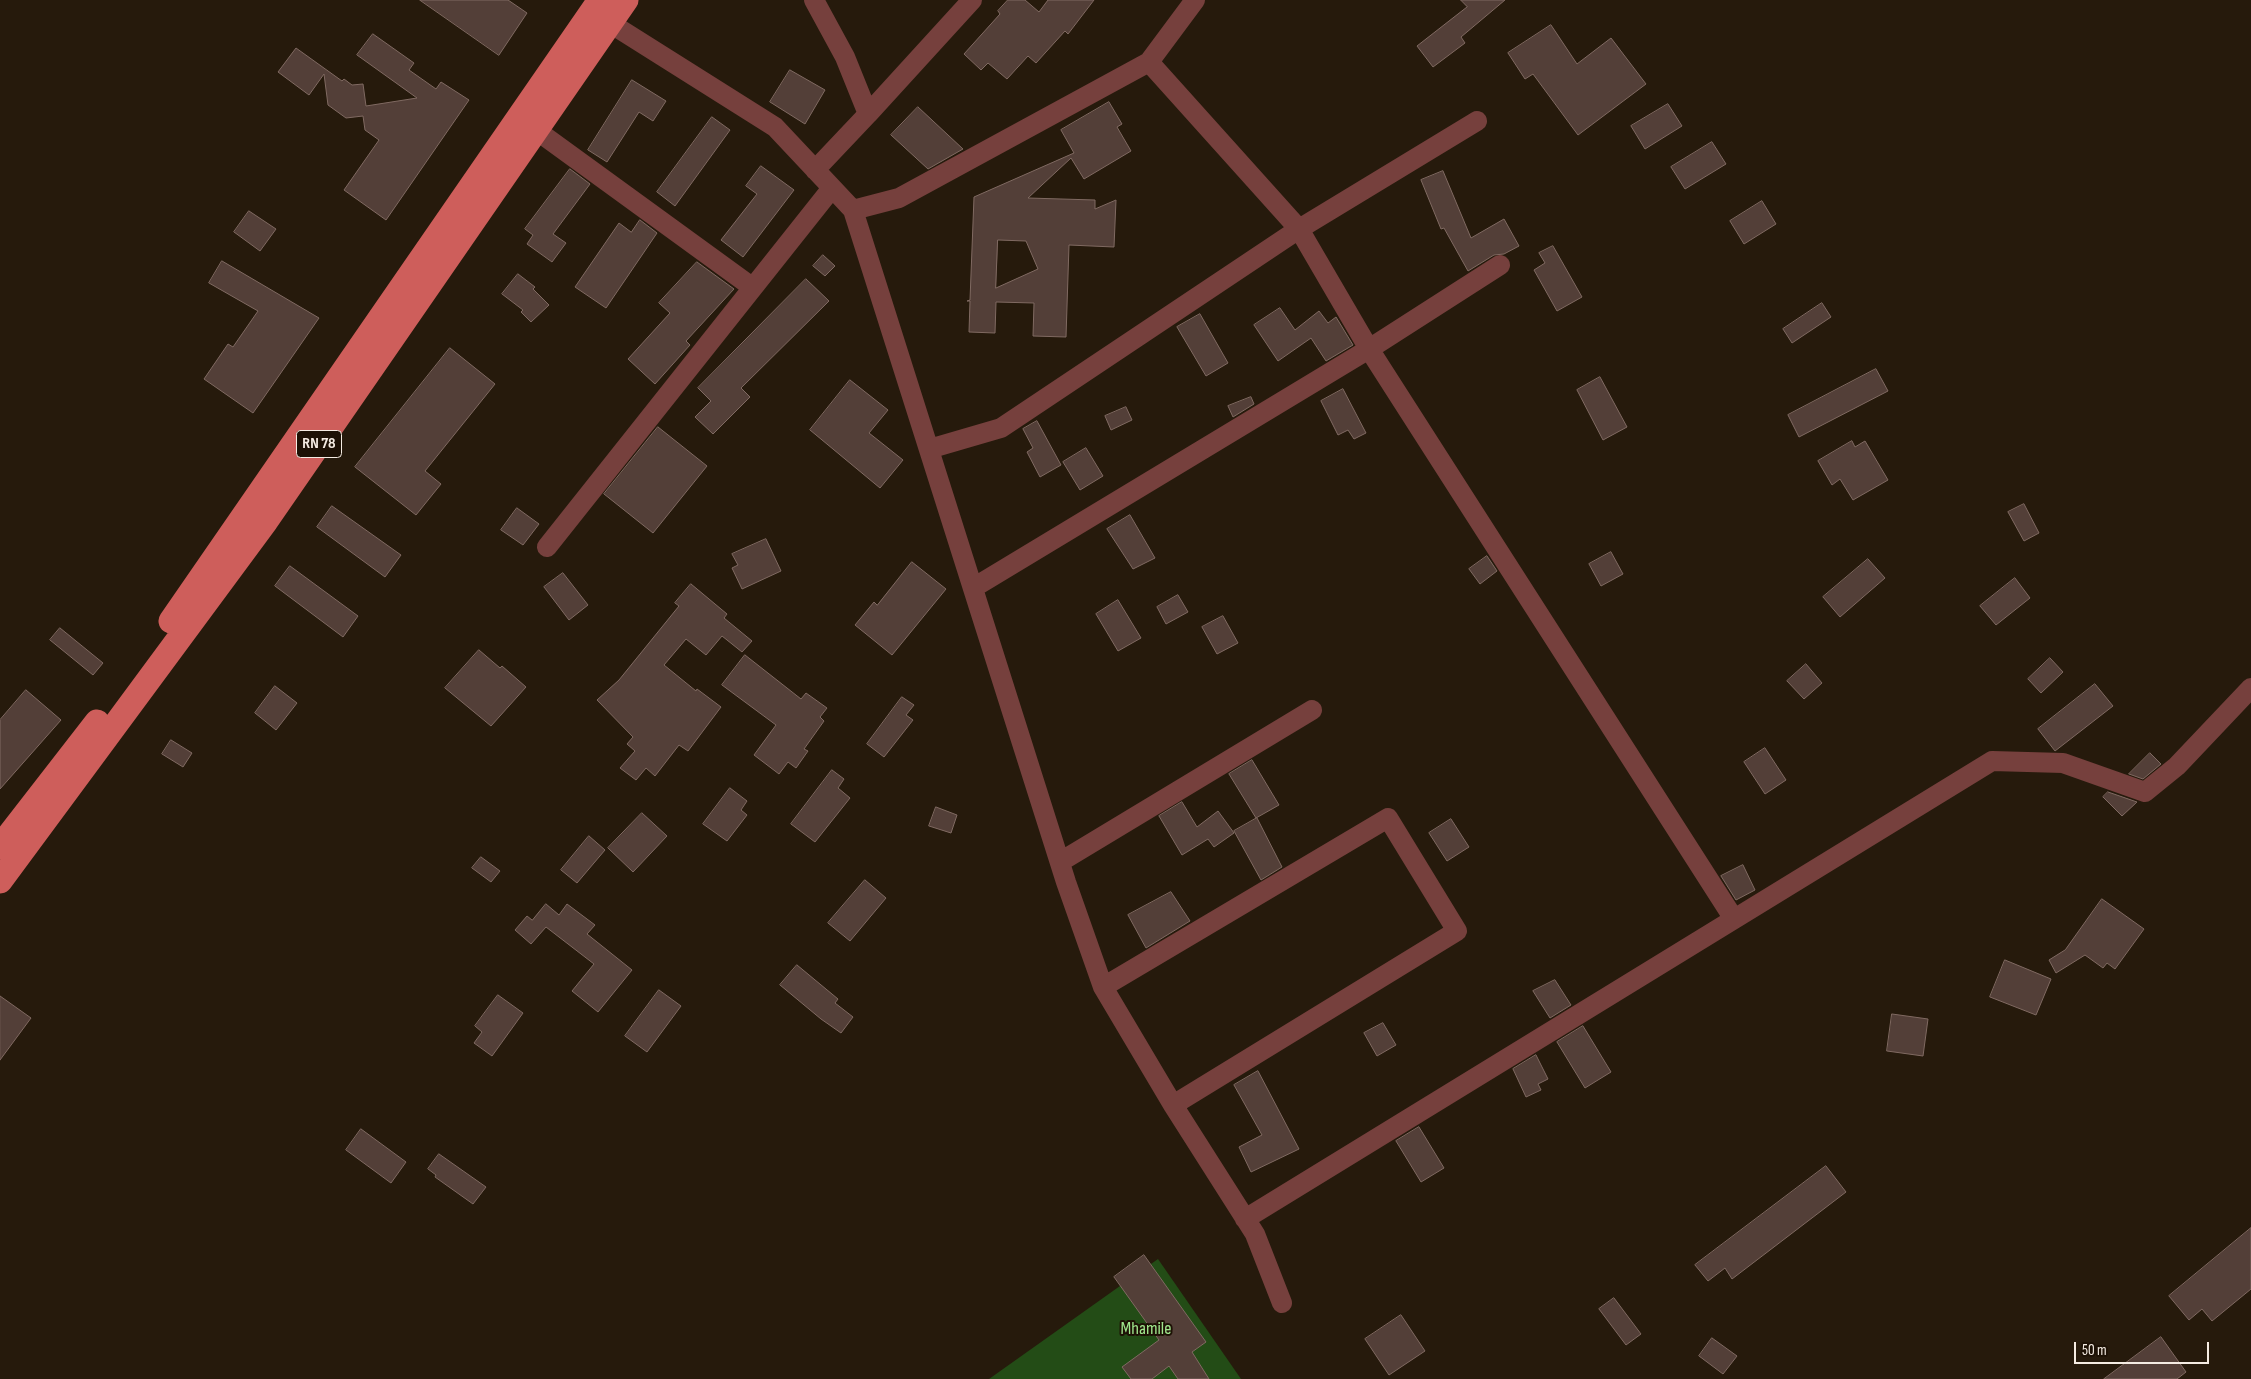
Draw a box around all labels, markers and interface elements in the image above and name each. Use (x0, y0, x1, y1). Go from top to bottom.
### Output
road number: RN 78 (296, 430, 342, 458)
park label: Mhamile (1121, 1318, 1171, 1340)
scale bar (2076, 1332, 2211, 1364)
text: 50 m (2082, 1341, 2107, 1360)

